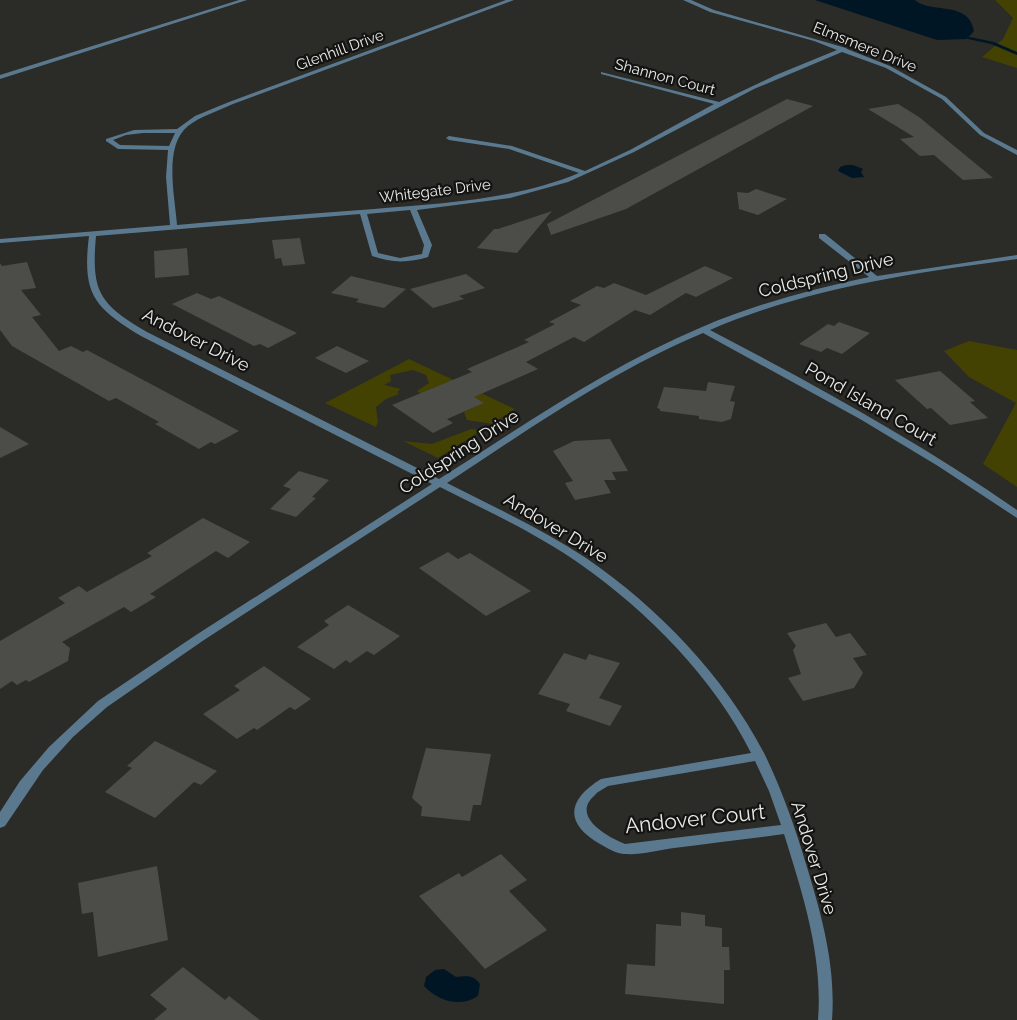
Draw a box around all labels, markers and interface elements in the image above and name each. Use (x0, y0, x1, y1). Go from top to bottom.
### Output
street label: Elmsmere Drive (811, 18, 920, 76)
street label: Glenhill Drive (294, 26, 386, 74)
street label: Shannon Court (613, 55, 717, 99)
street label: Whitegate Drive (378, 175, 492, 207)
street label: Coldspring Drive (756, 247, 896, 301)
street label: Andover Drive (139, 304, 254, 376)
street label: Pond Island Court (802, 357, 941, 450)
street label: Coldspring Drive (395, 405, 523, 498)
street label: Andover Drive (500, 488, 612, 567)
street label: Andover Court (624, 799, 766, 838)
street label: Andover Drive (787, 799, 842, 918)

